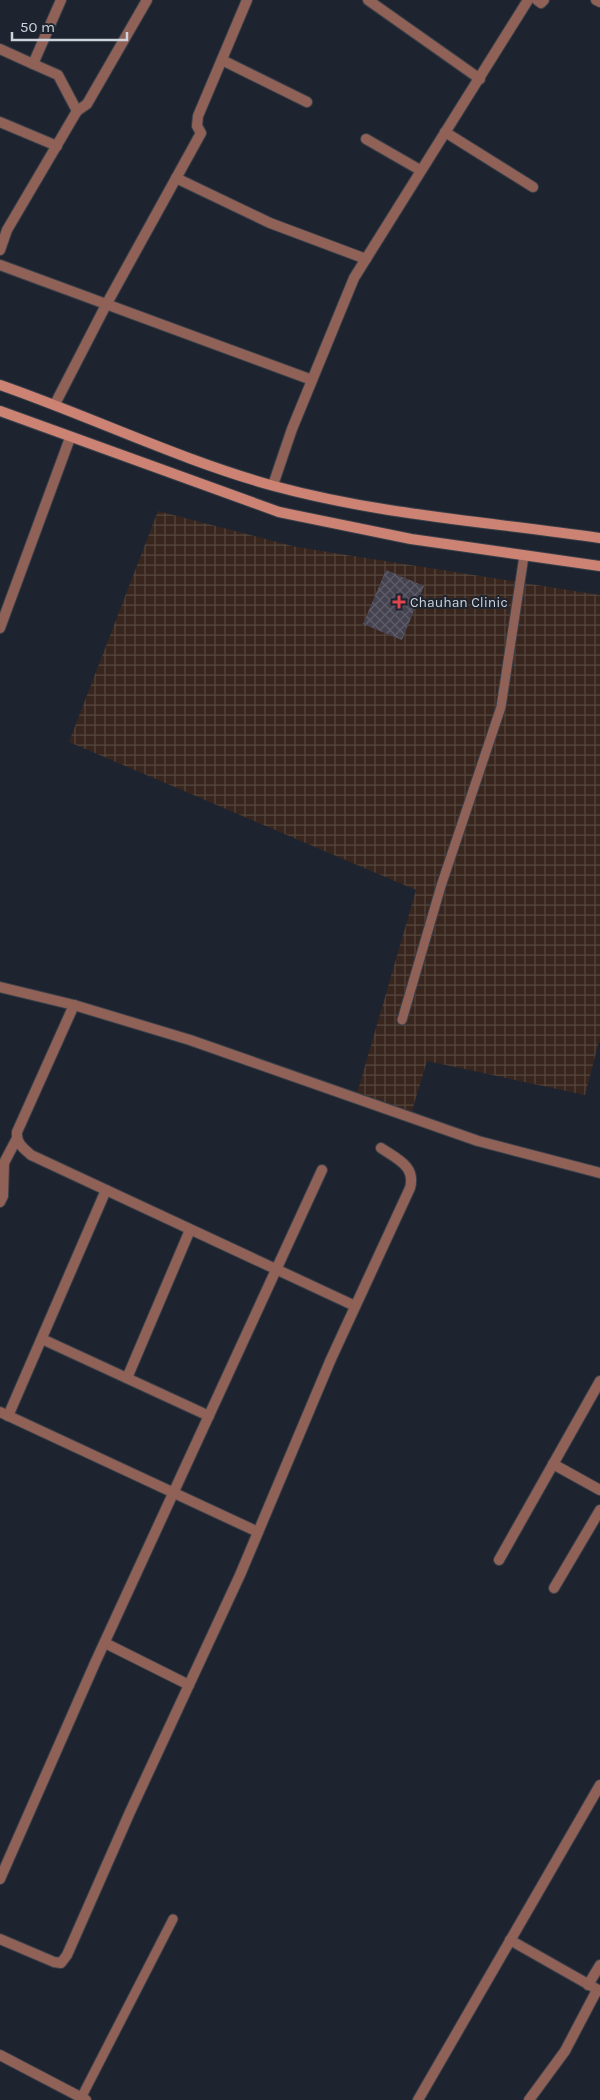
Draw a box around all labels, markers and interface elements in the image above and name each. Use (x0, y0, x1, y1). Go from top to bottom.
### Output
scale bar (12, 10, 128, 42)
text: 50 m (20, 18, 55, 36)
place label: Chauhan Clinic (410, 594, 508, 611)
marker: Chauhan Clinic (392, 595, 406, 609)

